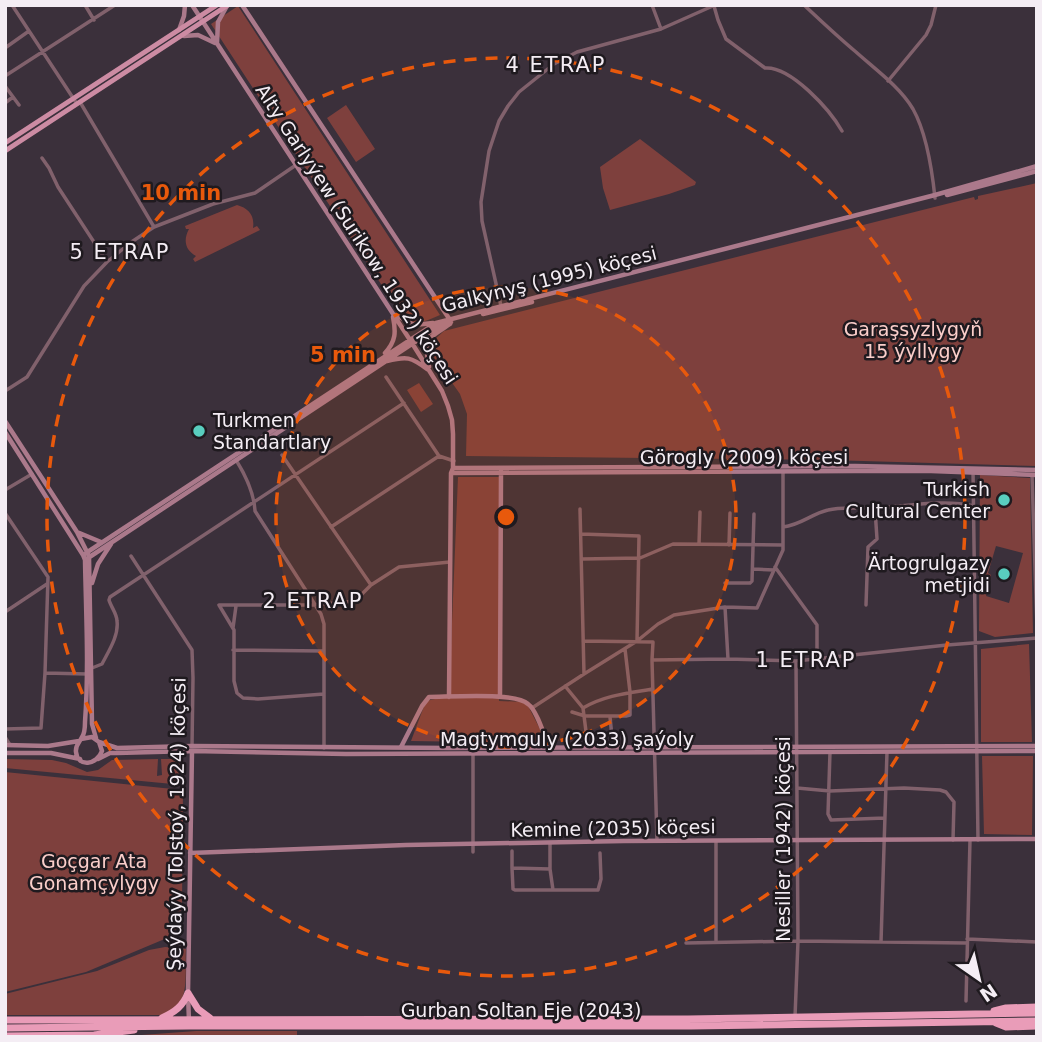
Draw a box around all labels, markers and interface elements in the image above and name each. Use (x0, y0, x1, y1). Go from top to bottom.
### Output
district label: 4 ETRAP (506, 53, 606, 77)
street label: Alty Garlyýew (Surikow, 1932) köçesi (252, 80, 462, 388)
text: 10 min (141, 181, 221, 205)
district label: 5 ETRAP (70, 240, 170, 264)
street label: Galkynyş (1995) köçesi (439, 242, 659, 316)
park label: Garaşsyzlygyň 15 ýyllygy (844, 318, 982, 362)
text: 5 min (310, 343, 376, 367)
place label: Turkmen Standartlary (212, 409, 331, 453)
marker: Turkmen Standartlary (191, 423, 207, 439)
street label: Görogly (2009) köçesi (640, 446, 848, 468)
place label: Turkish Cultural Center (845, 478, 990, 522)
marker: Turkish Cultural Center (996, 492, 1012, 508)
centre of rings (494, 505, 518, 529)
place label: Ärtogrulgazy metjidi (868, 552, 990, 596)
marker: Ärtogrulgazy metjidi (996, 566, 1012, 582)
district label: 2 ETRAP (263, 589, 363, 613)
district label: 1 ETRAP (756, 648, 856, 672)
street label: Şeýdaýy (Tolstoý, 1924) köçesi (162, 677, 190, 971)
street label: Magtymguly (2033) şaýoly (440, 728, 694, 750)
street label: Nesiller (1942) köçesi (772, 736, 794, 942)
street label: Kemine (2035) köçesi (510, 815, 716, 841)
park label: Goçgar Ata Gonamçylygy (29, 850, 159, 894)
north arrow (944, 944, 1014, 1014)
text: N (976, 980, 1001, 1007)
street label: Gurban Soltan Eje (2043) (401, 999, 641, 1021)

